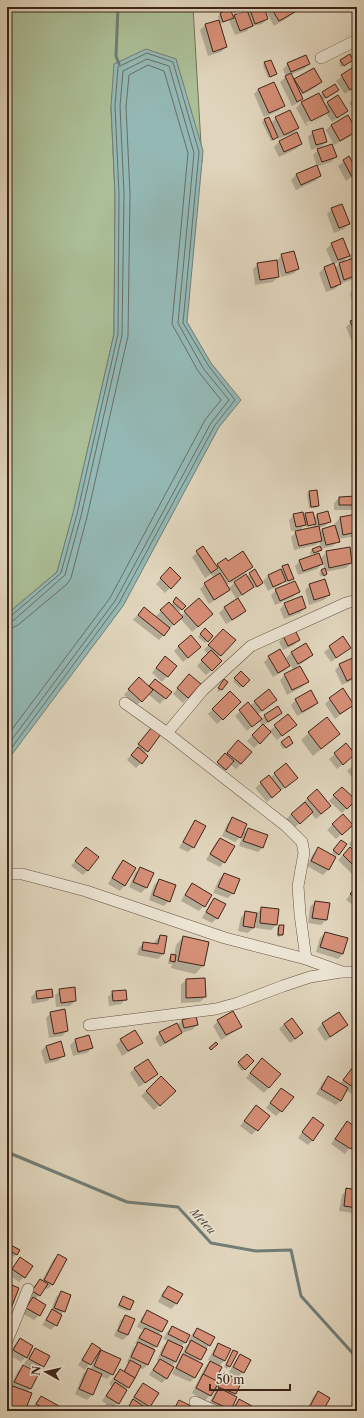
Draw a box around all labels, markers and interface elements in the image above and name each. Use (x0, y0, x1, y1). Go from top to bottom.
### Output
water label: Meteu (186, 1203, 219, 1237)
north arrow (26, 1352, 66, 1392)
text: N (29, 1364, 44, 1376)
scale bar (210, 1366, 290, 1392)
text: 50 m (216, 1372, 245, 1387)

